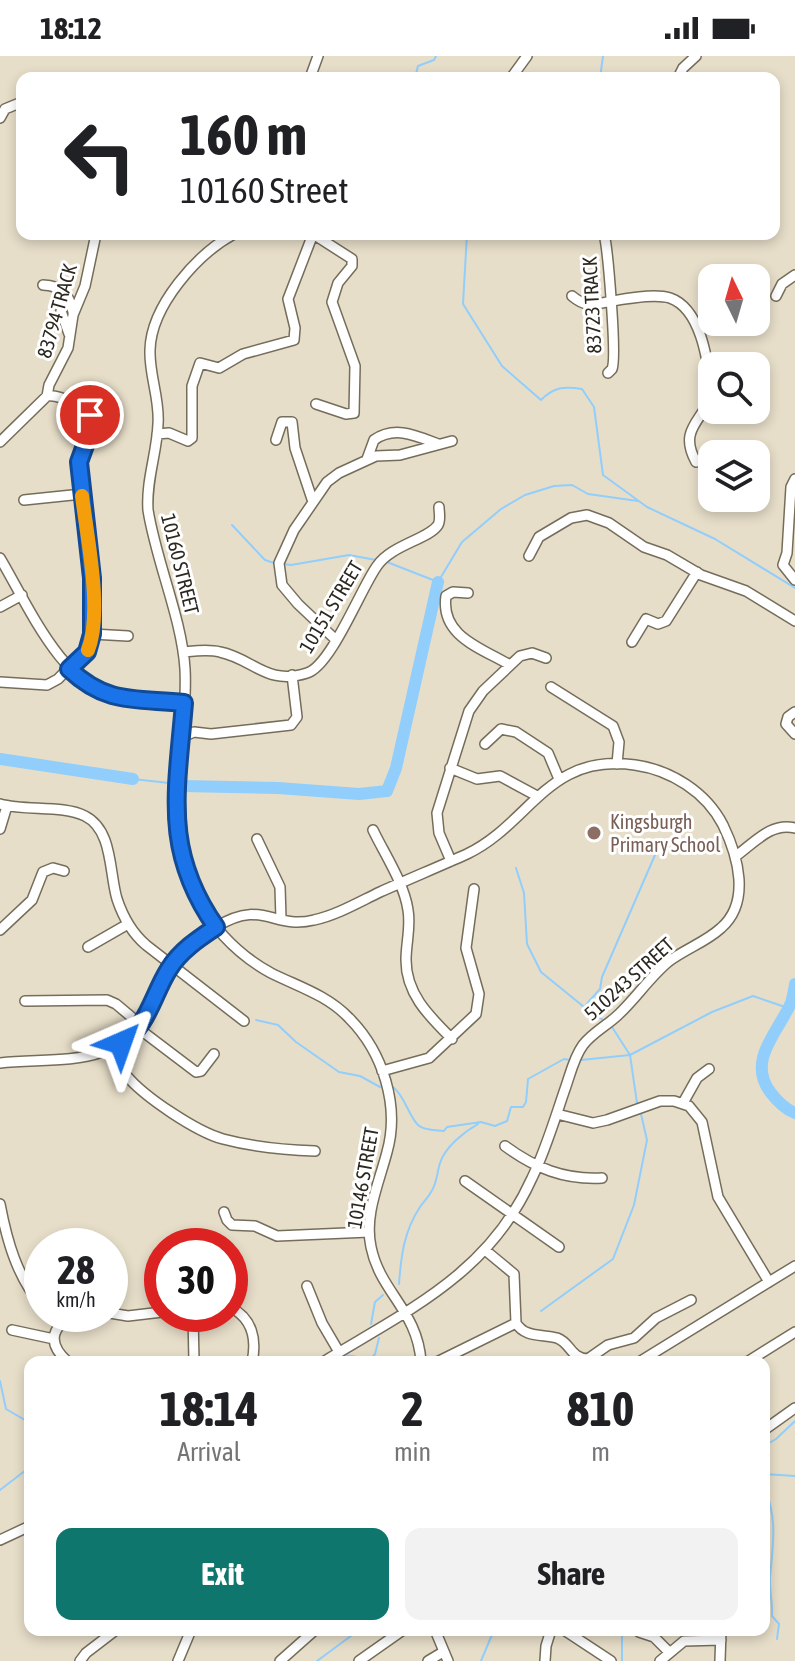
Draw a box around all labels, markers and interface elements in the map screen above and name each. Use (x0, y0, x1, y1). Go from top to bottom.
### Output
text: 18:12 (40, 11, 102, 45)
text: 160 m (180, 103, 307, 167)
icon: left (48, 104, 152, 208)
text: 10160 Street (180, 169, 349, 211)
street label: 83723 TRACK (577, 256, 606, 354)
street label: 83794 TRACK (32, 261, 81, 361)
north arrow (698, 264, 770, 336)
map controls (698, 264, 770, 512)
button: search (698, 352, 770, 424)
pin (56, 381, 124, 449)
icon: arrive (68, 393, 112, 437)
button: layers (698, 440, 770, 512)
street label: 10160 STREET (157, 511, 204, 617)
street label: 10151 STREET (294, 557, 367, 657)
place label: Kingsburgh Primary School (610, 810, 721, 856)
marker: Kingsburgh Primary School (585, 824, 603, 842)
street label: 510243 STREET (579, 932, 678, 1025)
position arrow (79, 1001, 163, 1085)
street label: 10146 STREET (342, 1125, 383, 1231)
speed limit sign: 30 (144, 1228, 248, 1332)
text: 28 (57, 1247, 95, 1292)
text: km/h (56, 1288, 96, 1311)
text: 18:14 (160, 1381, 258, 1436)
text: 2 (401, 1381, 424, 1436)
text: 810 (567, 1381, 634, 1436)
text: Arrival (177, 1437, 241, 1467)
text: min (394, 1437, 431, 1467)
text: m (591, 1437, 610, 1467)
button: Exit (56, 1528, 389, 1620)
button: Share (405, 1528, 738, 1620)

